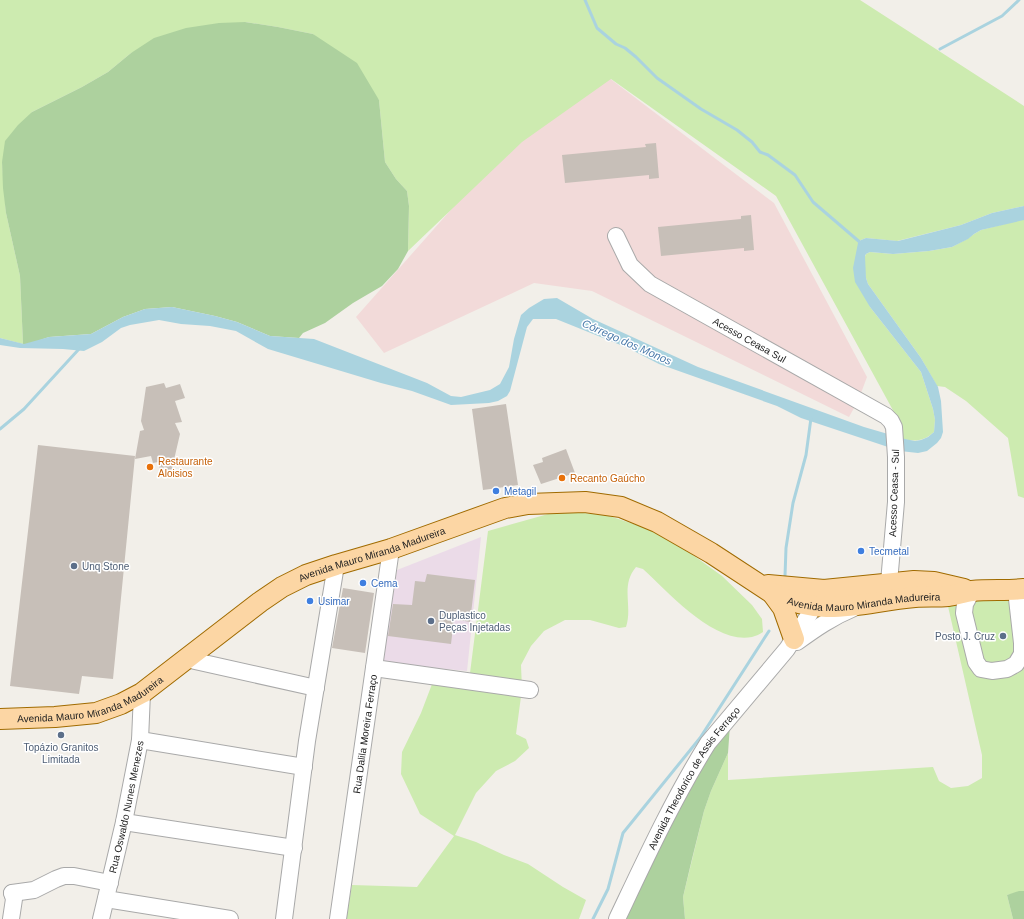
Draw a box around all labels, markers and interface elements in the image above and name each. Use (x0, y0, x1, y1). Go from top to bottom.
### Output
street label: Acesso Ceasa Sul (711, 315, 788, 365)
water label: Córrego dos Monos (580, 317, 674, 367)
street label: Acesso Ceasa - Sul (887, 449, 901, 537)
place label: Restaurante Aloisios (158, 456, 213, 479)
marker: Restaurante Aloisios (145, 462, 155, 472)
marker: Recanto Gaúcho (557, 473, 567, 483)
place label: Recanto Gaúcho (570, 473, 645, 484)
marker: Metagil (491, 486, 501, 496)
place label: Metagil (504, 486, 536, 497)
street label: Avenida Mauro Miranda Madureira (296, 524, 447, 583)
marker: Tecmetal (856, 546, 866, 556)
place label: Tecmetal (869, 546, 909, 557)
marker: Unq Stone (69, 561, 79, 571)
place label: Unq Stone (82, 561, 130, 572)
marker: Cema (358, 578, 368, 588)
place label: Cema (371, 578, 398, 589)
street label: Avenida Mauro Miranda Madureira (786, 591, 941, 613)
marker: Usimar (305, 596, 315, 606)
place label: Usimar (318, 596, 350, 607)
place label: Duplastico Peças Injetadas (439, 610, 510, 633)
marker: Duplastico Peças Injetadas (426, 616, 436, 626)
place label: Posto J. Cruz (935, 631, 995, 642)
marker: Posto J. Cruz (998, 631, 1008, 641)
street label: Avenida Mauro Miranda Madureira (17, 673, 165, 724)
street label: Rua Dalila Moreira Ferraço (351, 673, 379, 794)
street label: Avenida Theodorico de Assis Ferraço (646, 704, 742, 851)
marker: Topázio Granitos Limitada (56, 730, 66, 740)
street label: Rua Oswaldo Nunes Menezes (107, 740, 145, 874)
place label: Topázio Granitos Limitada (23, 742, 99, 765)

